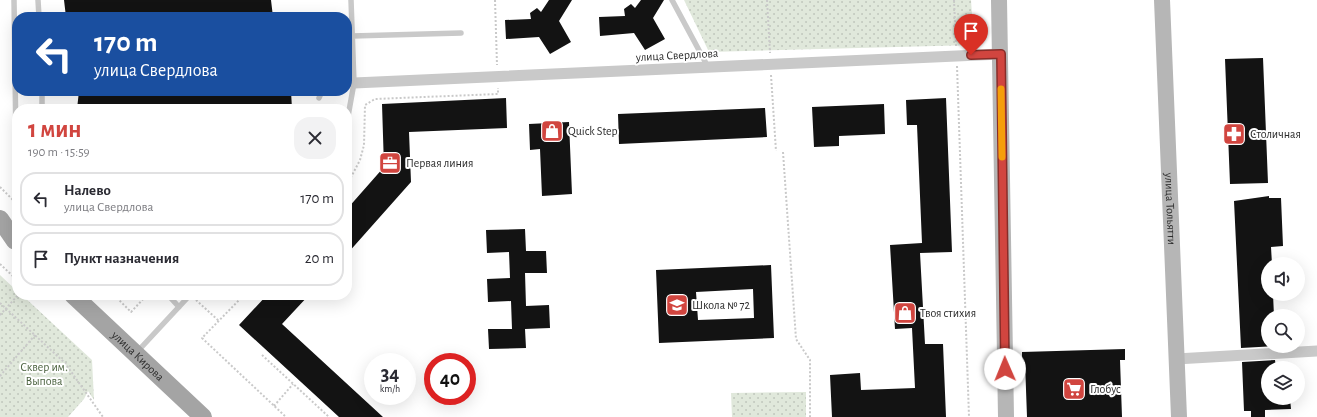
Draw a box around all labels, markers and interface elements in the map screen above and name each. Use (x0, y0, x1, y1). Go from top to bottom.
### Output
pin (954, 14, 988, 55)
icon: arrive (960, 20, 982, 42)
icon: left (28, 28, 80, 80)
text: 170 m (94, 29, 158, 57)
street label: улица Свердлова (634, 47, 719, 64)
text: улица Свердлова (94, 62, 218, 80)
button: close (294, 117, 336, 159)
text: 1 мин (28, 118, 82, 142)
shop icon: Quick Step (539, 118, 565, 144)
pharmacy icon: Столичная (1221, 121, 1247, 147)
place label: Quick Step (568, 125, 618, 138)
place label: Столичная (1250, 128, 1301, 140)
text: 190 m · 15:59 (28, 146, 90, 159)
office icon: Первая линия (377, 150, 403, 176)
place label: Первая линия (406, 157, 474, 169)
street label: улица Тольятти (1162, 171, 1178, 245)
text: Налево (64, 183, 111, 198)
icon: left (30, 188, 52, 210)
text: 170 m (300, 191, 334, 206)
text: улица Свердлова (64, 201, 153, 214)
icon: arrive (30, 248, 52, 270)
text: Пункт назначения (64, 251, 179, 266)
text: 20 m (305, 251, 334, 266)
map controls (1261, 257, 1305, 405)
button: sound (1261, 257, 1305, 301)
school or university icon: Школа № 72 (664, 292, 690, 318)
place label: Школа № 72 (692, 299, 751, 311)
shop icon: Твоя стихия (892, 300, 918, 326)
place label: Твоя стихия (920, 307, 976, 319)
button: search (1261, 309, 1305, 353)
street label: улица Кирова (108, 328, 167, 383)
position arrow (984, 348, 1026, 390)
speed limit sign: 40 (424, 353, 476, 405)
park label: Сквер им. Выпова (20, 361, 68, 387)
button: layers (1261, 361, 1305, 405)
text: 34 (381, 364, 399, 384)
supermarket icon: Глобус (1061, 376, 1087, 402)
place label: Глобус (1090, 383, 1121, 396)
text: km/h (380, 384, 400, 394)

